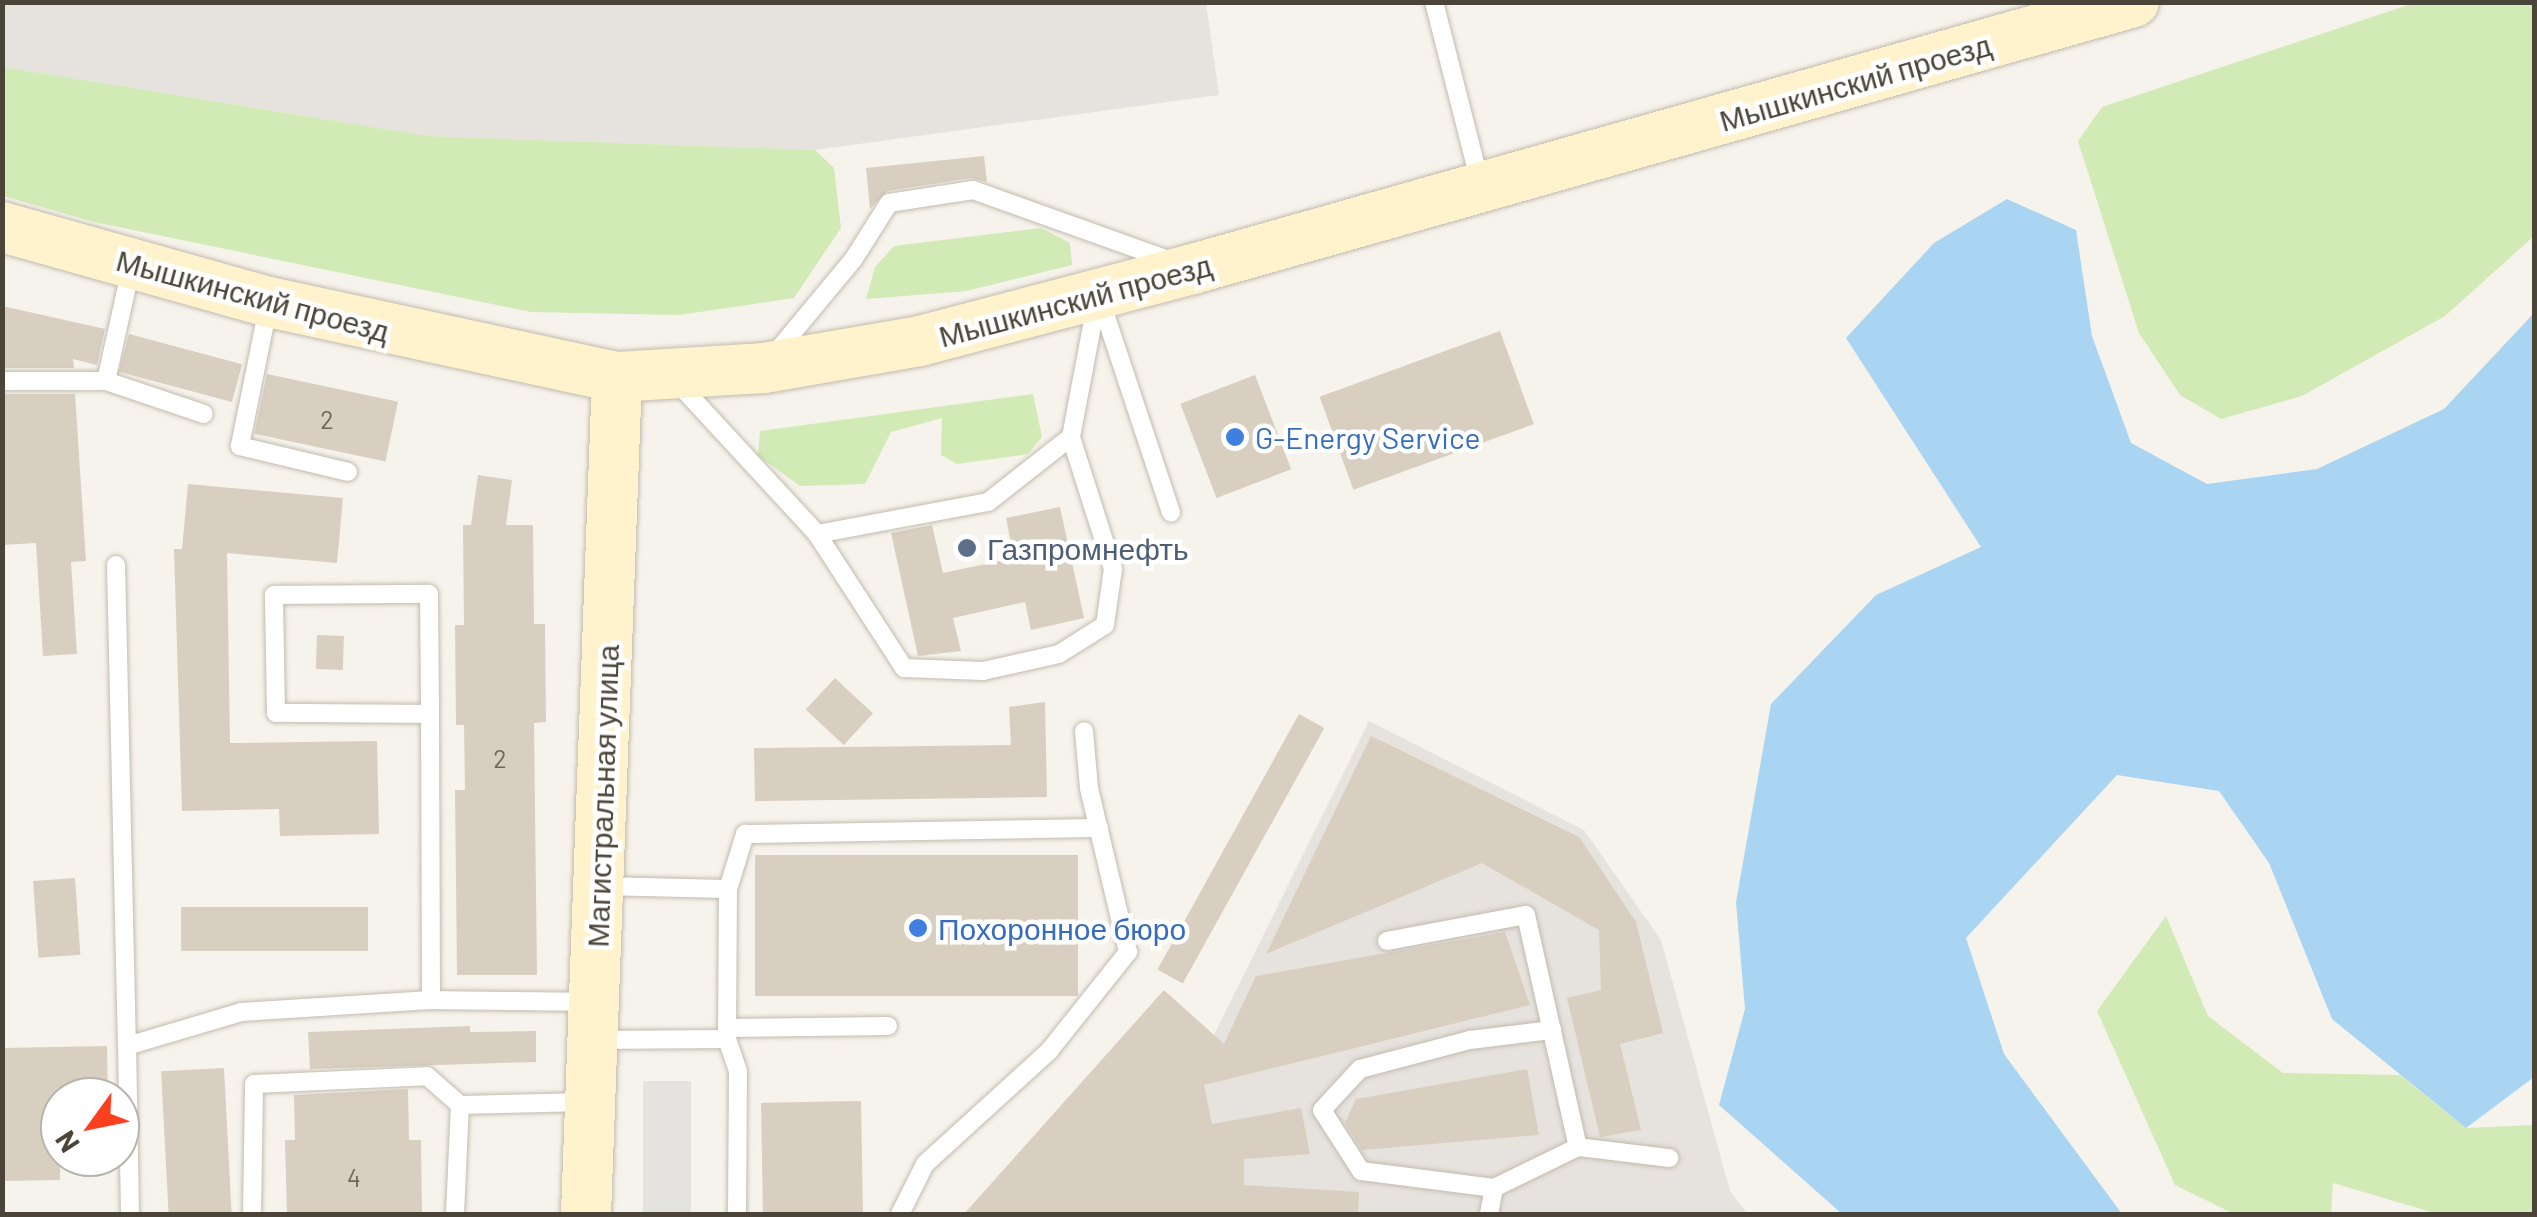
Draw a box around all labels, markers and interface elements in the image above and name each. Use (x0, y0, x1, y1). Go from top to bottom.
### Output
street label: Мышкинский проезд (1715, 26, 1995, 138)
street label: Мышкинский проезд (113, 241, 393, 349)
street label: Мышкинский проезд (935, 246, 1215, 354)
house number: 2 (320, 404, 334, 434)
place label: G-Energy Service (1255, 419, 1480, 455)
marker: G-Energy Service (1224, 426, 1246, 448)
place label: Газпромнефть (987, 530, 1189, 566)
marker: Газпромнефть (956, 537, 978, 559)
street label: Магистральная улица (579, 644, 625, 948)
house number: 2 (493, 743, 507, 773)
place label: Похоронное бюро (938, 910, 1186, 946)
marker: Похоронное бюро (907, 917, 929, 939)
north arrow (40, 1077, 140, 1177)
text: N (47, 1125, 86, 1159)
house number: 4 (347, 1162, 361, 1192)

